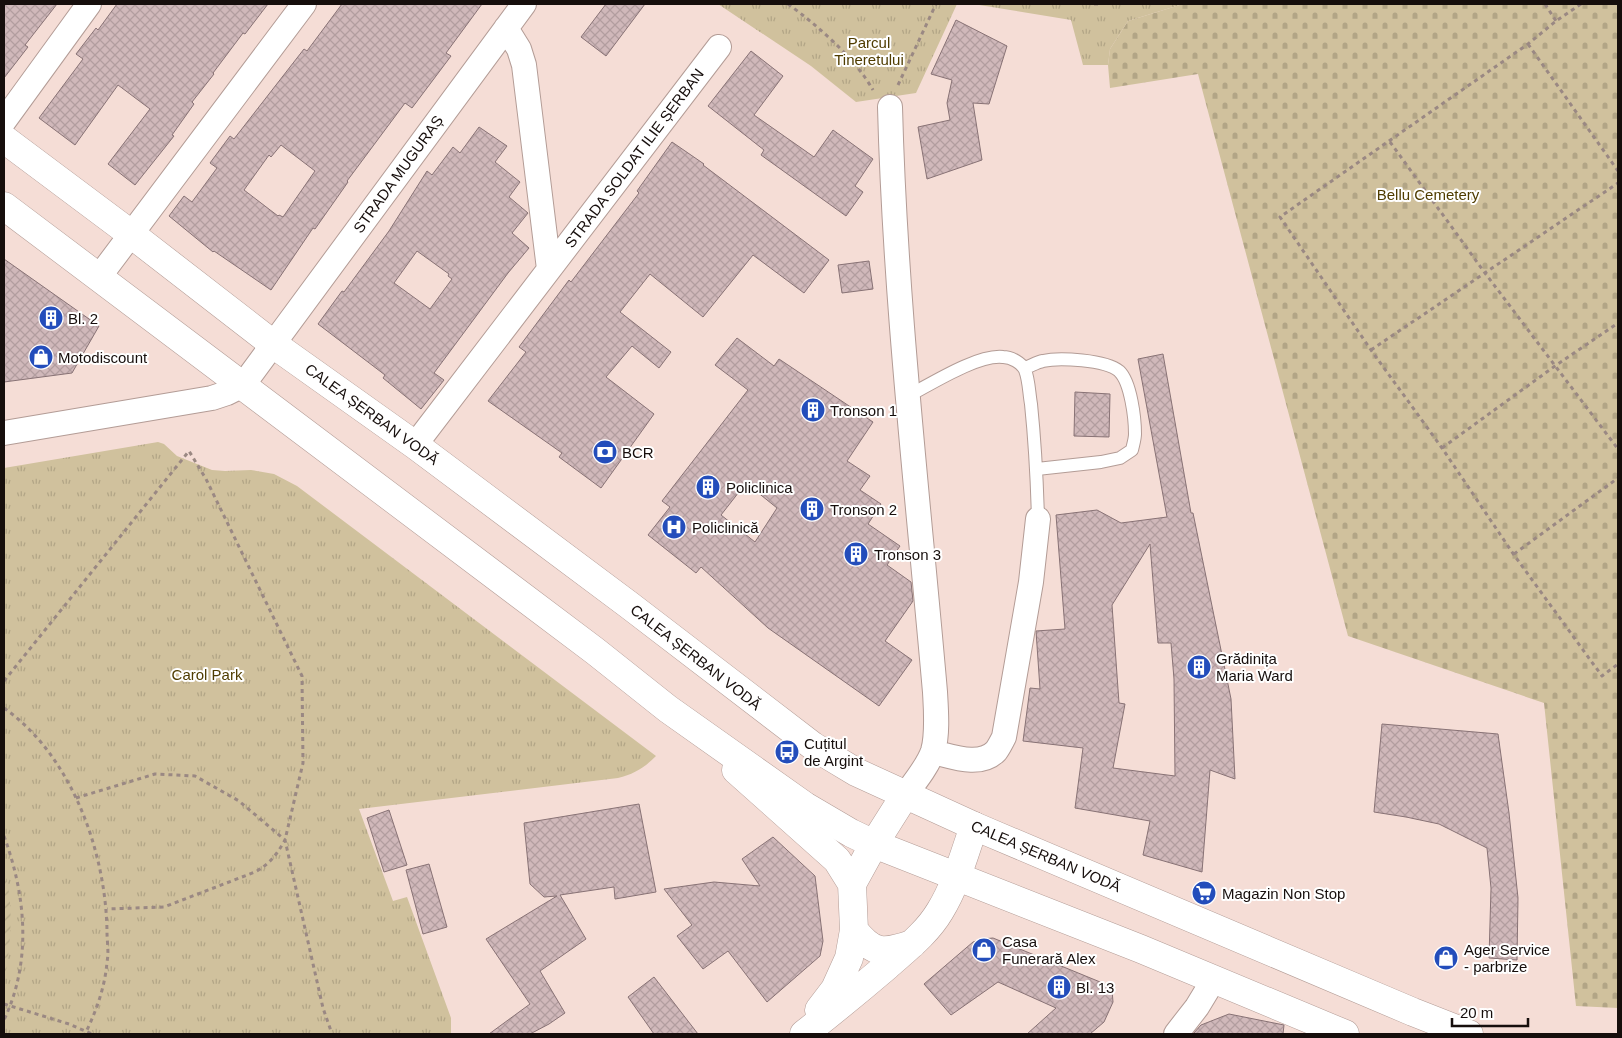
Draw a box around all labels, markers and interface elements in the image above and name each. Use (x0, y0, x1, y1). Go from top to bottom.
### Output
park label: Parcul Tineretului (834, 34, 904, 68)
street label: STRADA SOLDAT ILIE ȘERBAN (561, 65, 707, 251)
street label: STRADA MUGURAȘ (350, 112, 446, 236)
park label: Bellu Cemetery (1377, 186, 1480, 203)
building icon: Bl. 2 (38, 305, 64, 331)
place label: Bl. 2 (68, 310, 98, 327)
shop icon: Motodiscount (28, 344, 54, 370)
place label: Motodiscount (58, 349, 148, 366)
street label: CALEA ȘERBAN VODĂ (302, 360, 442, 468)
building icon: Tronson 1 (800, 397, 826, 423)
place label: Tronson 1 (830, 402, 897, 419)
bank icon: BCR (592, 439, 618, 465)
place label: BCR (622, 444, 654, 461)
building icon: Policlinica (695, 474, 721, 500)
place label: Policlinica (726, 479, 793, 496)
building icon: Tronson 2 (799, 496, 825, 522)
place label: Tronson 2 (830, 501, 897, 518)
hospital icon: Policlinică (661, 514, 687, 540)
place label: Policlinică (692, 519, 759, 536)
building icon: Tronson 3 (843, 541, 869, 567)
place label: Tronson 3 (874, 546, 941, 563)
street label: CALEA ȘERBAN VODĂ (627, 601, 765, 713)
place label: Grădinița Maria Ward (1216, 650, 1293, 684)
building icon: Grădinița Maria Ward (1186, 654, 1212, 680)
park label: Carol Park (172, 666, 243, 683)
place label: Cuțitul de Argint (804, 735, 864, 769)
bus stop icon: Cuțitul de Argint (774, 739, 800, 765)
street label: CALEA ȘERBAN VODĂ (969, 817, 1123, 895)
supermarket icon: Magazin Non Stop (1191, 880, 1217, 906)
place label: Magazin Non Stop (1222, 885, 1345, 902)
place label: Casa Funerară Alex (1002, 933, 1096, 967)
shop icon: Casa Funerară Alex (971, 937, 997, 963)
place label: Ager Service - parbrize (1464, 941, 1550, 975)
shop icon: Ager Service - parbrize (1433, 945, 1459, 971)
building icon: Bl. 13 (1046, 974, 1072, 1000)
place label: Bl. 13 (1076, 979, 1114, 996)
scale bar (1452, 996, 1528, 1028)
text: 20 m (1460, 1004, 1493, 1021)

